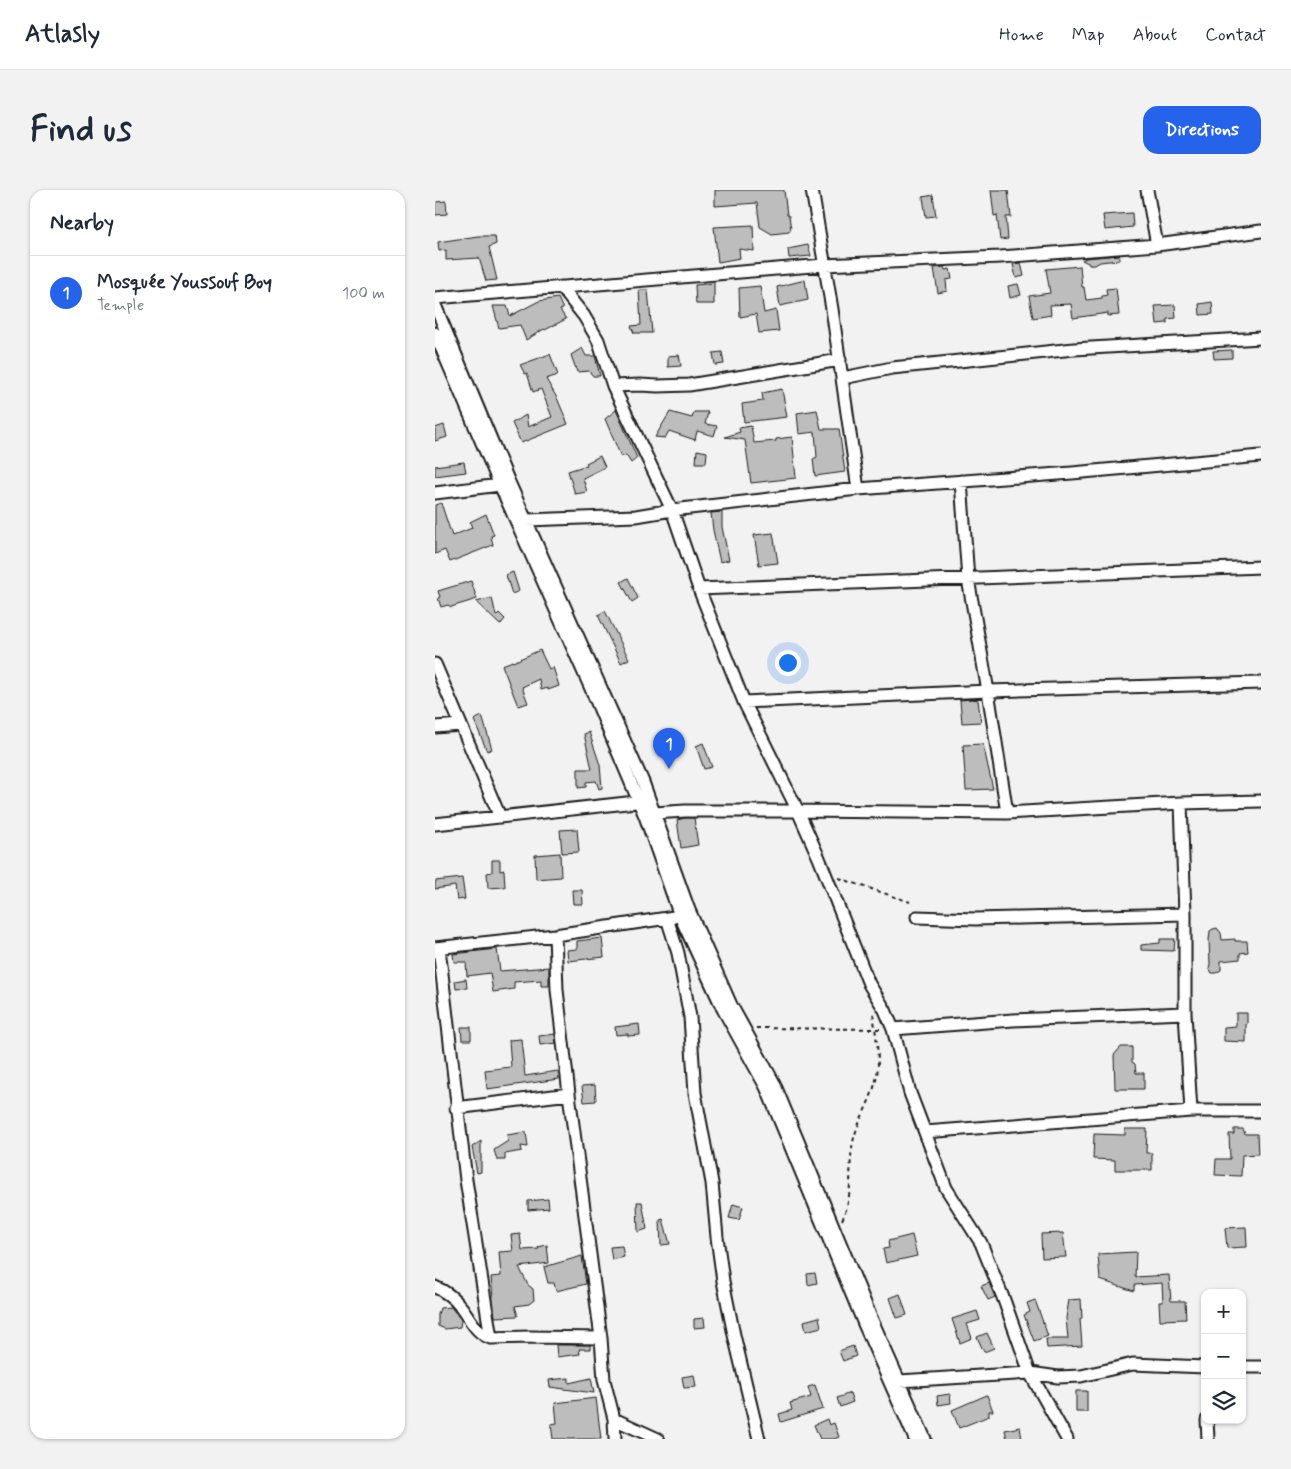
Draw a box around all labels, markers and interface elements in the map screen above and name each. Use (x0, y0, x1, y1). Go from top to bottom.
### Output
text: Atlasly (25, 19, 100, 50)
text: Home (999, 23, 1044, 47)
text: Map (1072, 23, 1105, 47)
text: About (1133, 23, 1177, 47)
text: Contact (1205, 23, 1266, 47)
button: Directions (1143, 106, 1261, 154)
text: Find us (30, 107, 132, 153)
text: Nearby (50, 209, 114, 237)
text: Mosquée Youssouf Boy (97, 270, 272, 295)
text: 1 (62, 283, 70, 304)
text: 100 m (342, 283, 385, 304)
text: Temple (97, 295, 144, 316)
your location (775, 650, 801, 676)
pin: 1 (653, 728, 685, 769)
map controls (1201, 1289, 1246, 1424)
button: + (1201, 1289, 1246, 1334)
button: − (1201, 1334, 1246, 1379)
button: layers (1201, 1379, 1246, 1424)

